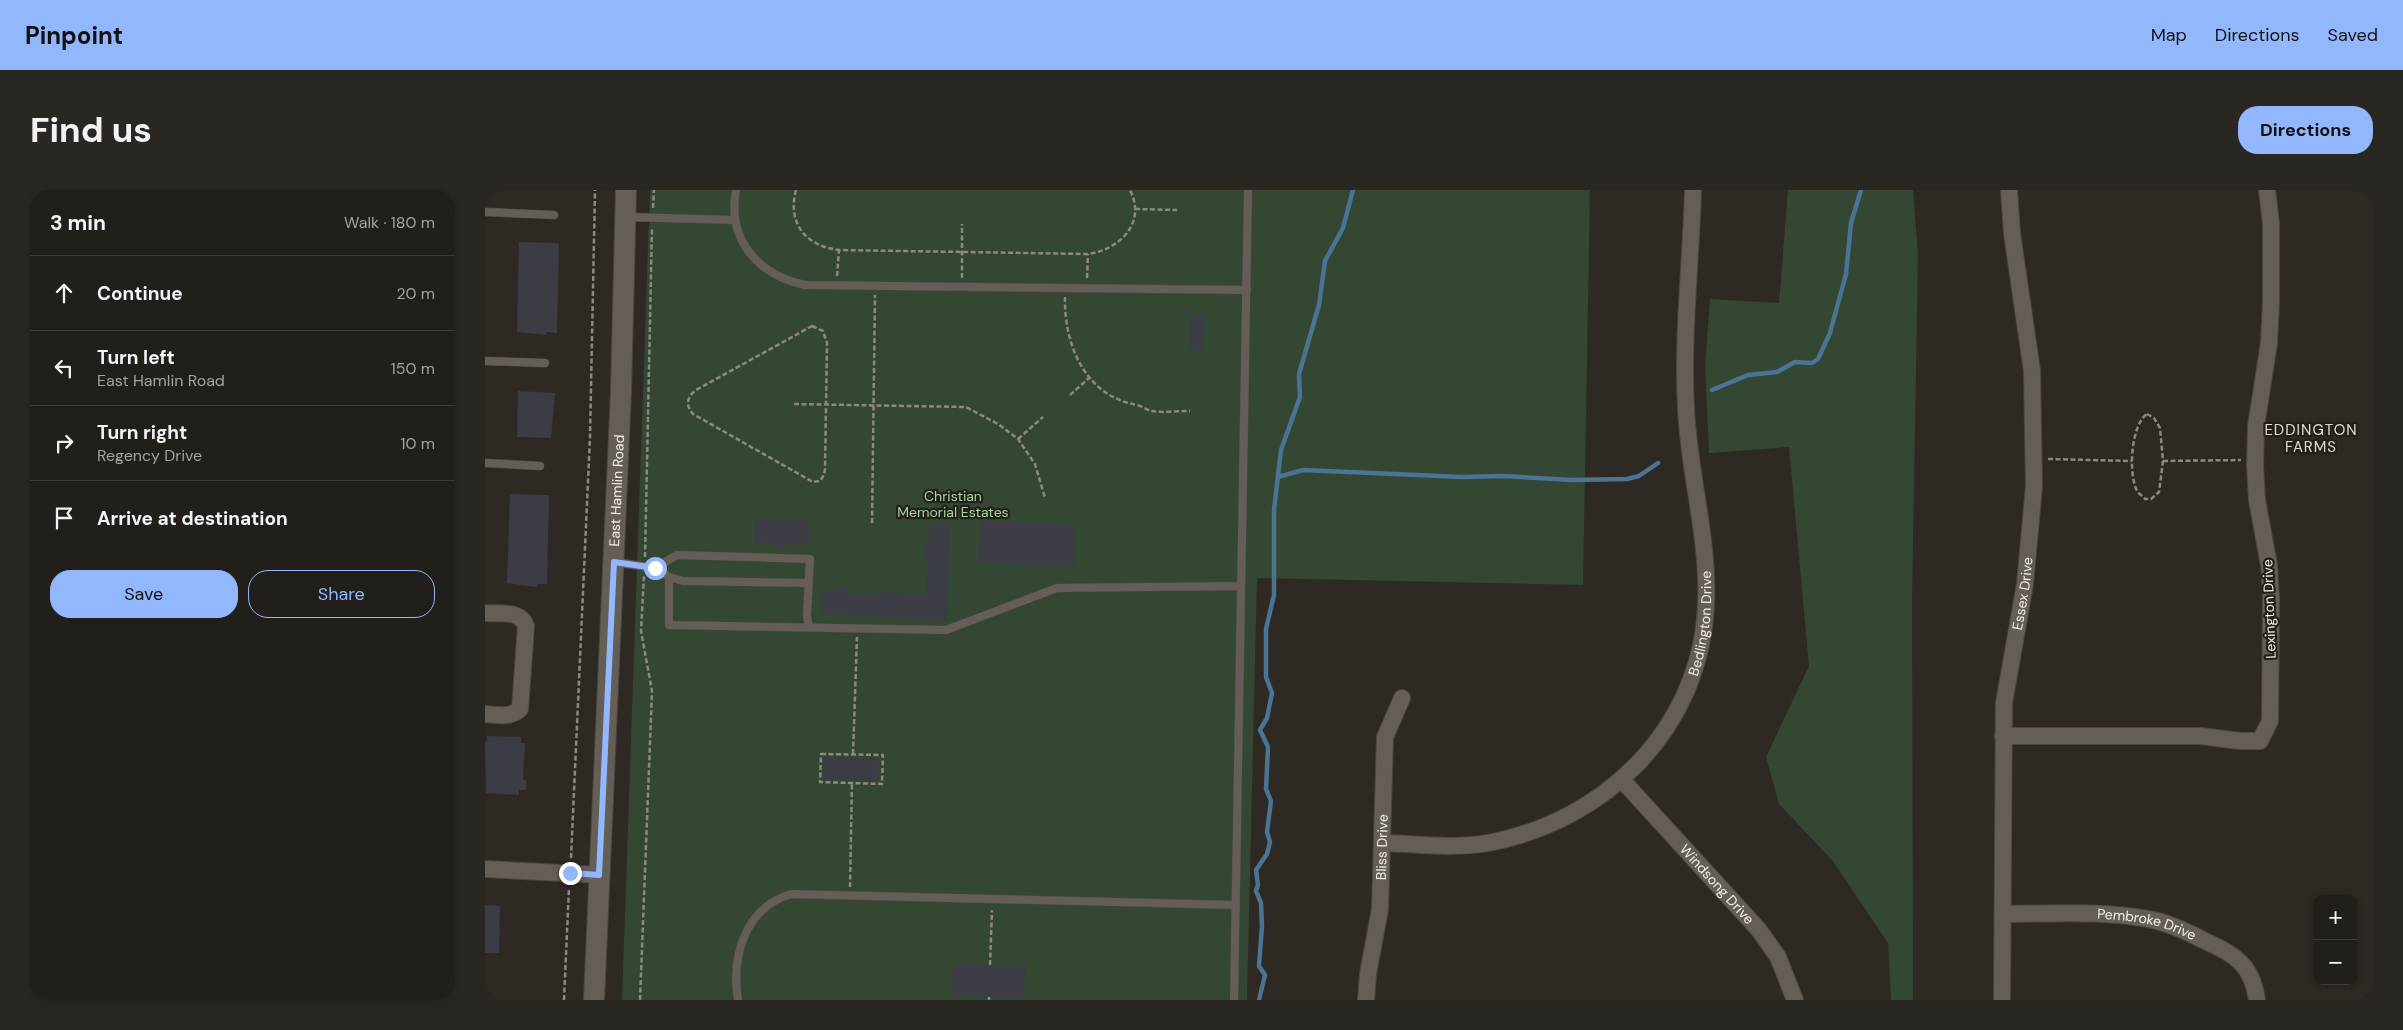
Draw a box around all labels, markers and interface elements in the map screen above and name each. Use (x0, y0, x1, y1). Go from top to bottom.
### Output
text: Pinpoint (25, 20, 123, 51)
text: Map (2151, 23, 2187, 47)
text: Directions (2215, 23, 2300, 47)
text: Saved (2328, 23, 2378, 47)
button: Directions (2238, 106, 2373, 154)
text: Find us (30, 107, 152, 153)
text: 3 min (50, 209, 106, 237)
text: Walk · 180 m (344, 212, 435, 233)
icon: ahead (50, 279, 78, 307)
text: Continue (97, 281, 183, 306)
text: 20 m (396, 283, 435, 304)
text: Turn left (97, 345, 175, 370)
icon: left (50, 354, 78, 382)
text: 150 m (391, 358, 435, 379)
text: East Hamlin Road (97, 370, 225, 391)
text: Turn right (97, 420, 187, 445)
district label: EDDINGTON FARMS (2264, 420, 2358, 457)
icon: right (50, 429, 78, 457)
text: 10 m (401, 433, 435, 454)
street label: East Hamlin Road (605, 434, 628, 547)
text: Regency Drive (97, 445, 202, 466)
park label: Christian Memorial Estates (897, 487, 1009, 521)
icon: arrive (50, 504, 78, 532)
text: Arrive at destination (97, 506, 288, 531)
street label: Essex Drive (2008, 556, 2036, 631)
route start (644, 557, 667, 580)
street label: Lexington Drive (2258, 559, 2280, 659)
button: Save (50, 570, 238, 618)
button: Share (248, 570, 435, 618)
street label: Bedlington Drive (1684, 570, 1715, 678)
street label: Bliss Drive (1372, 814, 1392, 880)
street label: Windsong Drive (1676, 840, 1758, 928)
route end (559, 862, 582, 885)
map controls (2313, 895, 2358, 985)
button: + (2313, 895, 2358, 940)
street label: Pembroke Drive (2097, 905, 2199, 944)
button: − (2313, 940, 2358, 985)

